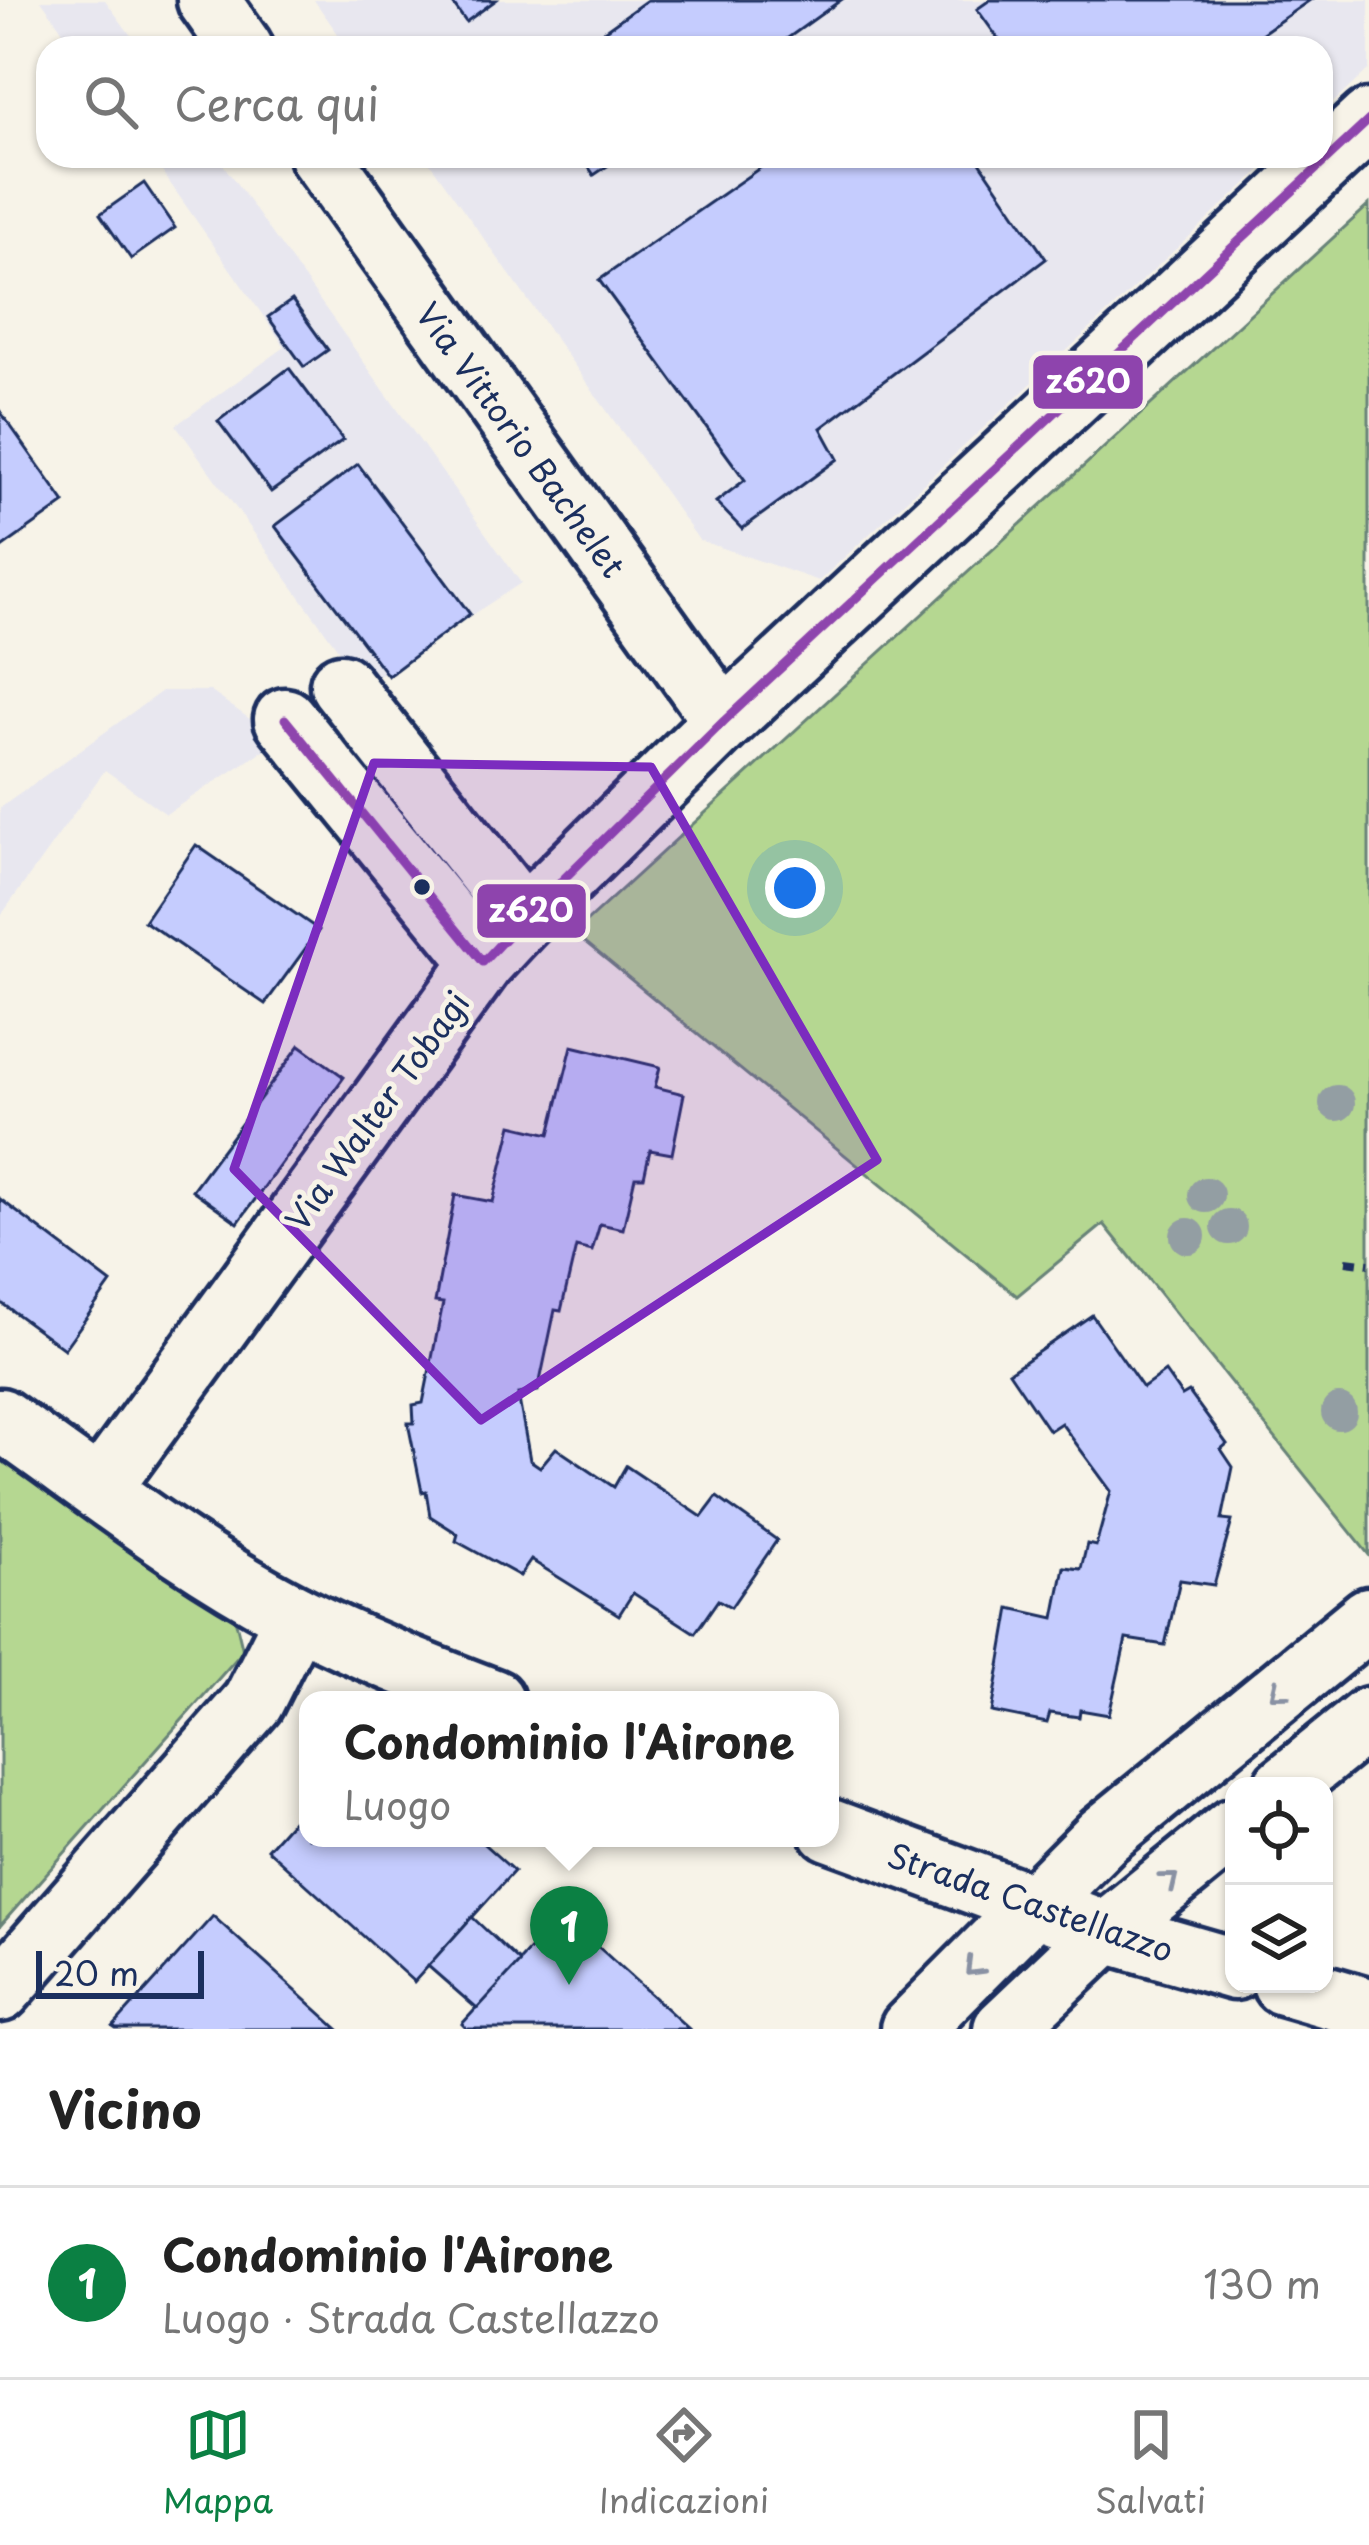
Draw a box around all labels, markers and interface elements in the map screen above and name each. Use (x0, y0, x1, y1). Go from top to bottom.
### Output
search box (36, 36, 1333, 168)
text: Cerca qui (174, 68, 379, 136)
icon: search (78, 69, 144, 135)
street label: Via Vittorio Bachelet (405, 291, 639, 587)
line badge: z620 (1031, 353, 1145, 411)
text: z620 (1045, 354, 1131, 404)
your location (765, 858, 825, 918)
unlabelled marker (411, 876, 433, 898)
line badge: z620 (475, 882, 588, 940)
text: z620 (488, 883, 574, 933)
street label: Via Walter Tobagi (272, 980, 480, 1240)
one-way arrow (1270, 1678, 1292, 1699)
popup (299, 1691, 839, 1847)
text: Condominio l'Airone (344, 1706, 794, 1774)
text: Luogo (344, 1774, 451, 1833)
map controls (1225, 1777, 1333, 1993)
button: locate (1225, 1777, 1333, 1885)
street label: Strada Castellazzo (881, 1829, 1181, 1973)
one-way arrow (1156, 1873, 1178, 1894)
button: layers (1225, 1885, 1333, 1993)
pin: 1 (530, 1886, 608, 1985)
scale bar (36, 1945, 204, 1998)
text: 20 m (54, 1947, 139, 1997)
one-way arrow (965, 1954, 987, 1976)
text: Vicino (48, 2069, 201, 2146)
text: Condominio l'Airone (162, 2219, 613, 2287)
text: 1 (78, 2253, 96, 2312)
text: 130 m (1203, 2253, 1321, 2312)
text: Luogo · Strada Castellazzo (162, 2287, 660, 2346)
tab: Mappa (163, 2402, 273, 2524)
tab: Indicazioni (599, 2402, 769, 2524)
tab: Salvati (1095, 2402, 1206, 2524)

